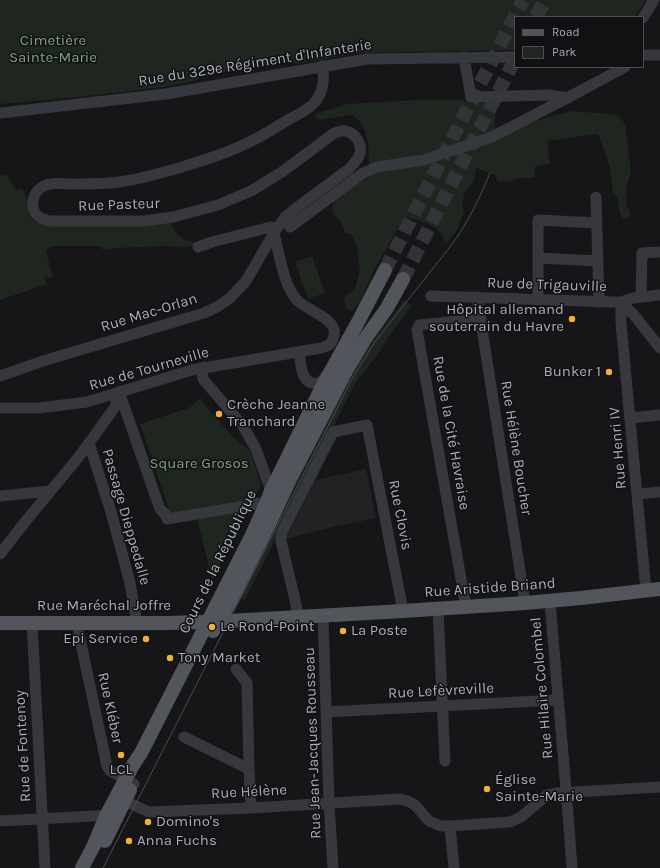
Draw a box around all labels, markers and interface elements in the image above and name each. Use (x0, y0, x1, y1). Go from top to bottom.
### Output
legend (514, 16, 644, 68)
text: Road (552, 25, 580, 39)
park label: Cimetière Sainte-Marie (9, 32, 97, 67)
street label: Rue du 329e Régiment d'Infanterie (137, 36, 373, 90)
text: Park (552, 45, 576, 59)
street label: Rue Pasteur (78, 195, 160, 215)
street label: Rue de Trigauville (487, 274, 607, 296)
street label: Rue Mac-Orlan (99, 290, 199, 336)
place label: Hôpital allemand souterrain du Havre (429, 301, 564, 336)
marker: Hôpital allemand souterrain du Havre (567, 314, 577, 324)
street label: Rue de Tourneville (87, 343, 211, 395)
street label: Rue de la Cité Havraise (429, 355, 473, 511)
place label: Bunker 1 (543, 363, 601, 381)
marker: Bunker 1 (604, 367, 614, 377)
street label: Rue Hélène Boucher (496, 379, 536, 517)
place label: Crèche Jeanne Tranchard (227, 396, 325, 431)
street label: Rue Henri IV (605, 406, 631, 490)
marker: Crèche Jeanne Tranchard (214, 409, 224, 419)
street label: Passage Dieppedalle (98, 447, 154, 587)
park label: Square Grosos (149, 455, 249, 473)
street label: Rue Clovis (384, 478, 416, 552)
street label: Cours de la République (175, 487, 261, 637)
street label: Rue Aristide Briand (424, 574, 556, 602)
street label: Rue Maréchal Joffre (37, 597, 171, 615)
street label: Rue Hilaire Colombel (527, 616, 557, 760)
place label: Le Rond-Point (220, 618, 314, 636)
marker: Le Rond-Point (207, 622, 217, 632)
place label: La Poste (351, 622, 408, 640)
marker: La Poste (338, 626, 348, 636)
place label: Epi Service (63, 630, 138, 648)
marker: Epi Service (141, 634, 151, 644)
street label: Rue Jean-Jacques Rousseau (301, 647, 325, 839)
place label: Tony Market (178, 649, 260, 667)
marker: Tony Market (165, 653, 175, 663)
street label: Rue Kléber (94, 671, 126, 745)
street label: Rue Lefèvreville (388, 679, 494, 703)
street label: Rue de Fontenoy (11, 690, 35, 802)
marker: LCL (116, 750, 126, 760)
place label: LCL (109, 761, 133, 779)
place label: Église Sainte-Marie (495, 771, 583, 806)
street label: Rue Hélène (211, 781, 287, 803)
marker: Église Sainte-Marie (482, 784, 492, 794)
place label: Domino's (156, 813, 220, 831)
marker: Domino's (143, 817, 153, 827)
place label: Anna Fuchs (137, 832, 217, 850)
marker: Anna Fuchs (124, 836, 134, 846)

